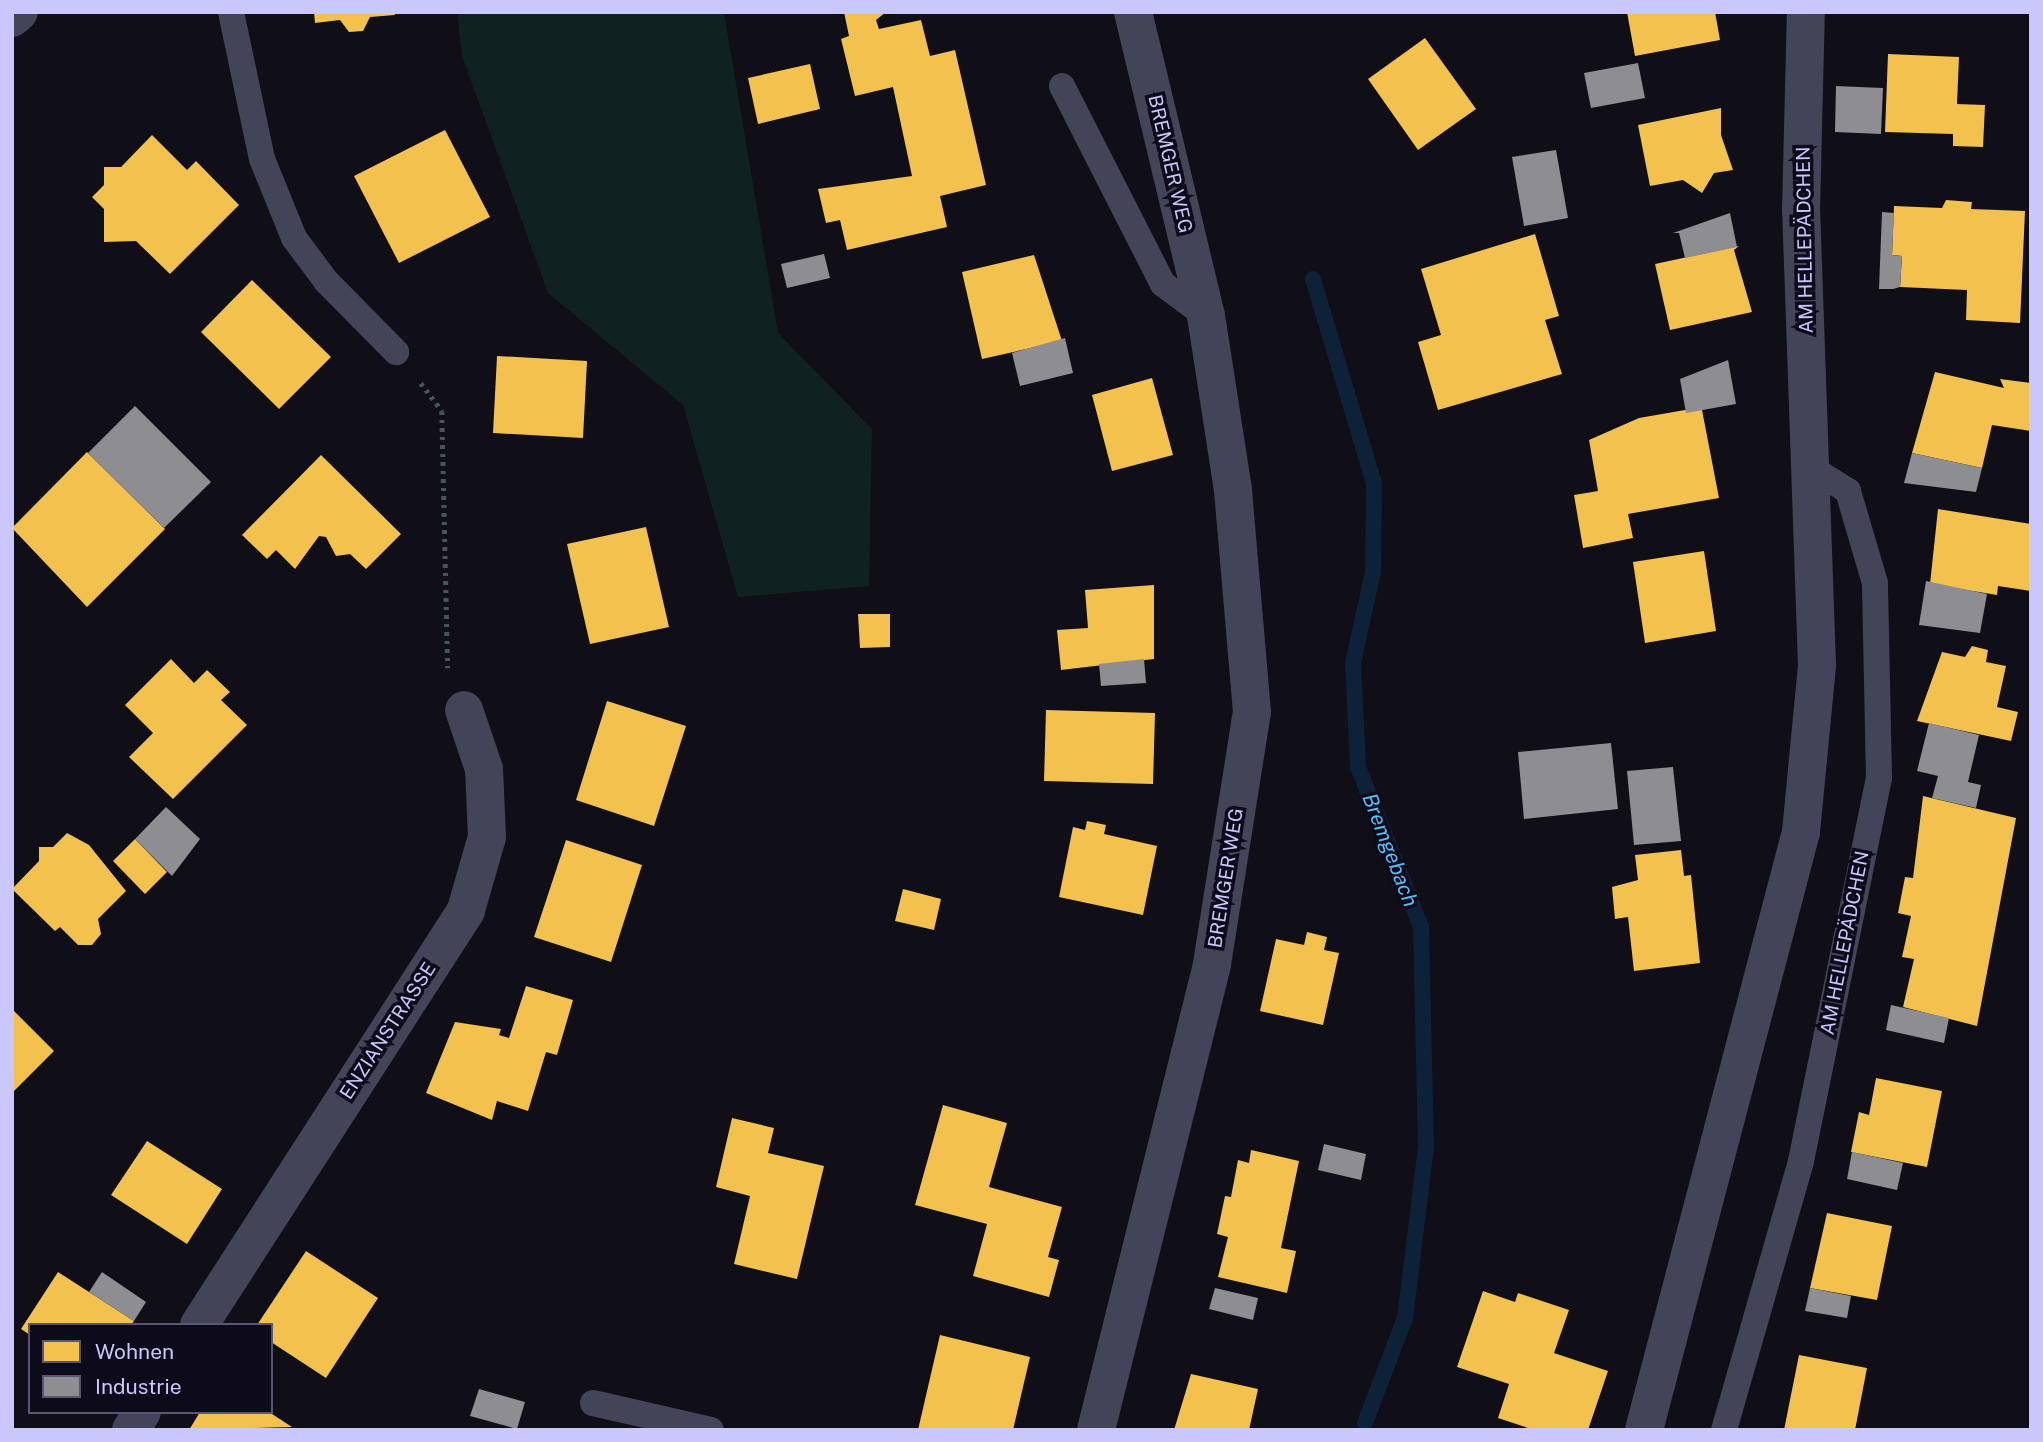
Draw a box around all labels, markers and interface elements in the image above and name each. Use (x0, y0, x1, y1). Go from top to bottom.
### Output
street label: BREMGER WEG (1143, 92, 1197, 236)
street label: AM HELLEPÄDCHEN (1792, 146, 1818, 334)
water label: Bremgebach (1357, 790, 1423, 910)
street label: BREMGER WEG (1204, 806, 1248, 950)
street label: AM HELLEPÄDCHEN (1816, 849, 1874, 1037)
street label: ENZIANSTRASSE (335, 958, 441, 1104)
legend (28, 1323, 273, 1414)
text: Wohnen (95, 1339, 174, 1364)
text: Industrie (95, 1374, 182, 1399)

